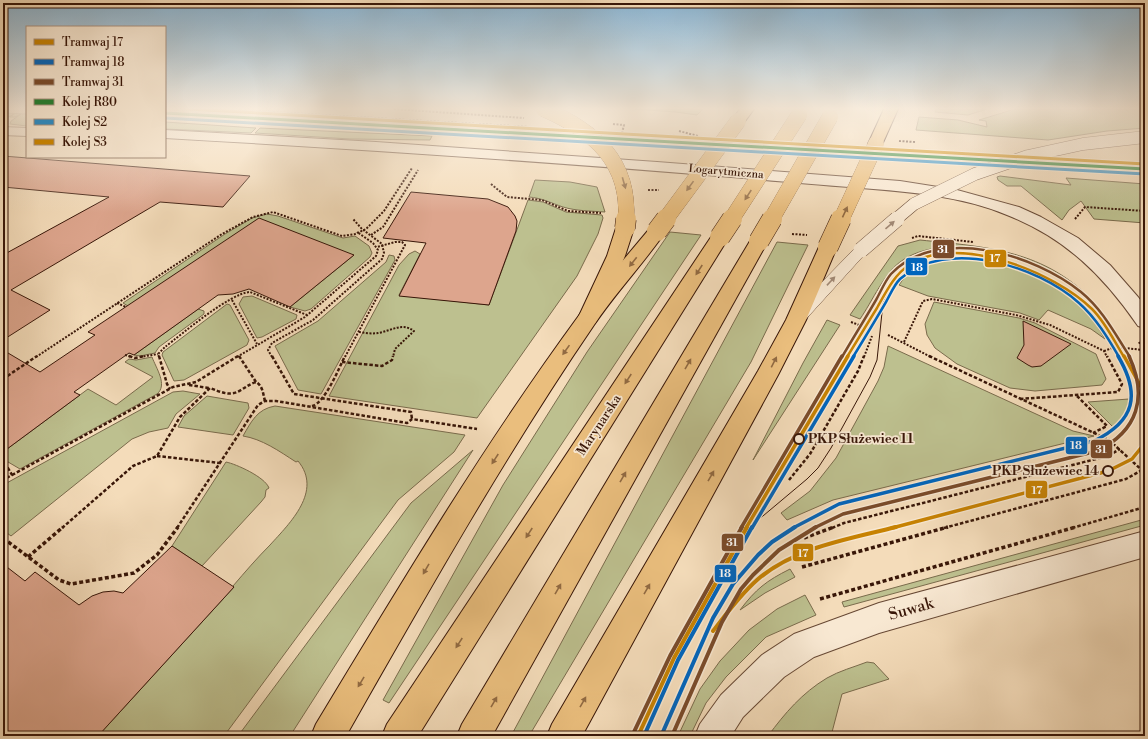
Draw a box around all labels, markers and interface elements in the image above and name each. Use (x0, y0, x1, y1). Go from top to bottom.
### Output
legend (26, 26, 166, 158)
text: Tramwaj 17 (62, 35, 123, 50)
text: Tramwaj 18 (62, 55, 125, 70)
text: Tramwaj 31 (62, 75, 125, 90)
text: Kolej R80 (62, 95, 117, 110)
text: Kolej S2 (62, 115, 107, 130)
text: Kolej S3 (62, 135, 107, 150)
street label: Logarytmiczna (688, 162, 765, 182)
one-way arrow (621, 177, 627, 189)
one-way arrow (686, 181, 694, 192)
one-way arrow (744, 189, 751, 201)
one-way arrow (842, 205, 848, 217)
one-way arrow (885, 220, 895, 229)
line badge: 31 (932, 239, 955, 259)
text: 31 (937, 243, 950, 257)
line badge: 17 (984, 249, 1007, 268)
text: 17 (989, 252, 1001, 266)
one-way arrow (628, 256, 637, 267)
line badge: 18 (905, 257, 928, 276)
text: 18 (911, 261, 923, 275)
one-way arrow (695, 265, 703, 275)
one-way arrow (827, 276, 836, 286)
one-way arrow (562, 345, 570, 355)
one-way arrow (771, 356, 777, 368)
one-way arrow (684, 358, 691, 370)
one-way arrow (625, 373, 632, 385)
street label: Marynarska (573, 391, 625, 459)
place label: PKP Służewiec 11 (808, 431, 914, 447)
marker: PKP Służewiec 11 (793, 433, 805, 445)
line badge: 18 (1065, 436, 1088, 455)
text: 18 (1070, 439, 1082, 453)
line badge: 31 (1090, 439, 1113, 459)
text: 31 (1095, 443, 1108, 457)
one-way arrow (491, 454, 499, 464)
place label: PKP Służewiec 14 (992, 463, 1099, 479)
marker: PKP Służewiec 14 (1102, 465, 1114, 477)
one-way arrow (708, 470, 715, 482)
one-way arrow (620, 471, 627, 483)
line badge: 17 (1025, 480, 1048, 499)
text: 17 (1031, 484, 1043, 498)
one-way arrow (525, 528, 533, 538)
line badge: 31 (721, 533, 744, 552)
text: 31 (726, 536, 739, 550)
line badge: 17 (792, 543, 814, 562)
text: 17 (797, 547, 809, 561)
one-way arrow (423, 563, 430, 575)
line badge: 18 (714, 564, 737, 583)
text: 18 (719, 567, 731, 581)
one-way arrow (644, 583, 650, 595)
one-way arrow (555, 584, 562, 595)
street label: Suwak (886, 593, 937, 625)
one-way arrow (455, 638, 463, 648)
one-way arrow (357, 677, 365, 687)
one-way arrow (490, 696, 497, 708)
one-way arrow (579, 696, 586, 708)

